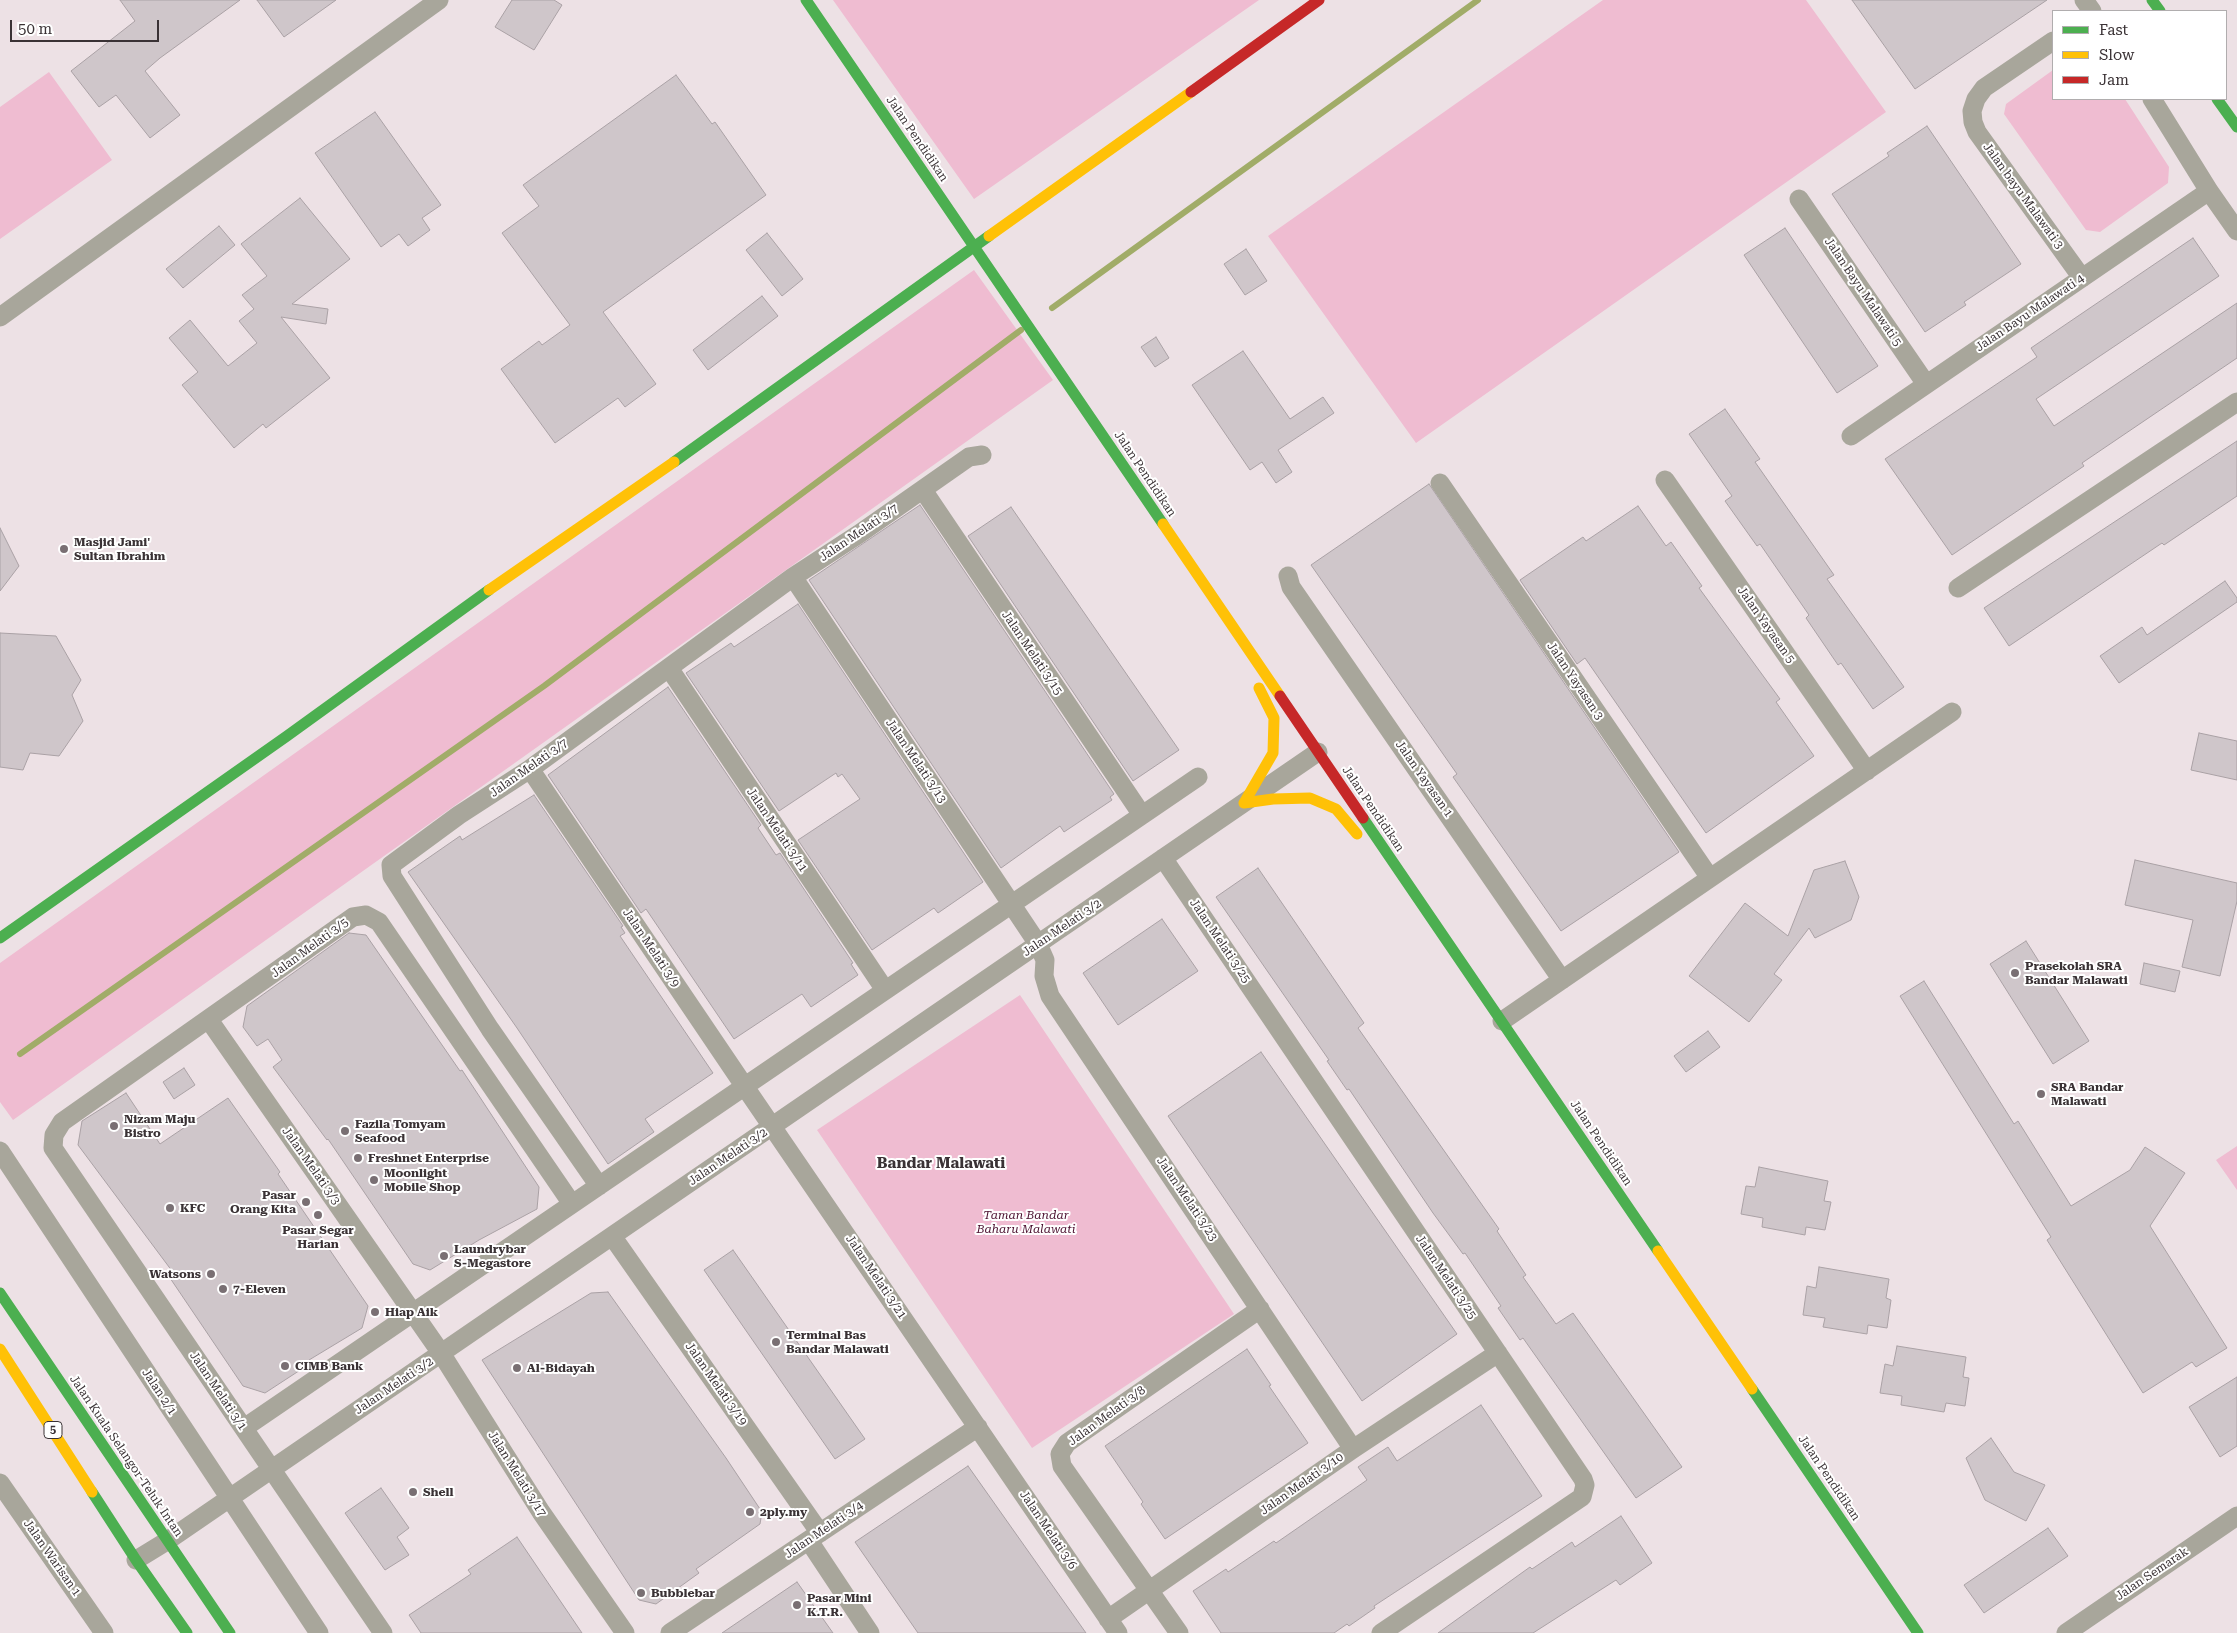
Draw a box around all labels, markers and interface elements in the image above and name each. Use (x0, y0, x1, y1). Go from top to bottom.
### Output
scale bar (12, 10, 161, 42)
legend (2052, 10, 2227, 100)
text: 50 m (18, 20, 52, 38)
text: Fast (2099, 21, 2128, 39)
text: Slow (2099, 46, 2134, 64)
text: Jam (2099, 71, 2129, 89)
street label: Jalan Pendidikan (883, 93, 951, 185)
street label: Jalan bayu Malawati 3 (1980, 140, 2066, 252)
street label: Jalan Bayu Malawati 5 (1821, 235, 1905, 349)
street label: Jalan Bayu Malawati 4 (1973, 271, 2087, 355)
street label: Jalan Pendidikan (1111, 428, 1179, 520)
street label: Jalan Melati 3/7 (817, 501, 901, 565)
place label: Masjid Jami' Sultan Ibrahim (74, 535, 165, 563)
marker: Masjid Jami' Sultan Ibrahim (58, 543, 70, 555)
street label: Jalan Yayasan 5 (1734, 584, 1798, 666)
street label: Jalan Melati 3/15 (999, 608, 1065, 698)
street label: Jalan Yayasan 3 (1544, 639, 1606, 723)
street label: Jalan Melati 3/13 (883, 716, 949, 806)
street label: Jalan Melati 3/7 (487, 736, 571, 800)
street label: Jalan Yayasan 1 (1392, 738, 1456, 820)
street label: Jalan Pendidikan (1339, 763, 1407, 855)
street label: Jalan Melati 3/11 (744, 785, 810, 875)
street label: Jalan Melati 3/2 (1020, 896, 1104, 960)
street label: Jalan Melati 3/25 (1187, 896, 1253, 986)
street label: Jalan Melati 3/9 (619, 906, 683, 990)
street label: Jalan Melati 3/5 (269, 915, 351, 981)
place label: Prasekolah SRA Bandar Malawati (2025, 959, 2128, 987)
marker: Prasekolah SRA Bandar Malawati (2009, 967, 2021, 979)
place label: SRA Bandar Malawati (2051, 1080, 2123, 1108)
marker: SRA Bandar Malawati (2035, 1088, 2047, 1100)
street label: Jalan Pendidikan (1567, 1097, 1635, 1189)
place label: Nizam Maju Bistro (124, 1112, 195, 1140)
place label: Fazila Tomyam Seafood (355, 1117, 446, 1145)
marker: Nizam Maju Bistro (108, 1120, 120, 1132)
street label: Jalan Melati 3/3 (279, 1124, 343, 1208)
marker: Fazila Tomyam Seafood (339, 1125, 351, 1137)
street label: Jalan Melati 3/2 (686, 1125, 770, 1189)
place label: Freshnet Enterprise (368, 1151, 489, 1165)
marker: Freshnet Enterprise (352, 1152, 364, 1164)
street label: Jalan Melati 3/23 (1154, 1154, 1220, 1244)
district label: Bandar Malawati (877, 1155, 1005, 1173)
place label: Moonlight Mobile Shop (384, 1166, 461, 1194)
marker: Moonlight Mobile Shop (368, 1174, 380, 1186)
place label: Pasar Orang Kita (230, 1188, 296, 1216)
marker: Pasar Orang Kita (300, 1196, 312, 1208)
place label: KFC (180, 1201, 205, 1215)
marker: KFC (164, 1202, 176, 1214)
park label: Taman Bandar Baharu Malawati (976, 1208, 1076, 1236)
marker: Pasar Segar Harian (312, 1209, 324, 1221)
place label: Pasar Segar Harian (282, 1223, 354, 1251)
street label: Jalan Melati 3/21 (843, 1232, 909, 1322)
street label: Jalan Melati 3/25 (1413, 1232, 1479, 1322)
place label: Laundrybar S-Megastore (454, 1242, 531, 1270)
marker: Laundrybar S-Megastore (438, 1250, 450, 1262)
place label: Watsons (149, 1267, 201, 1281)
marker: Watsons (205, 1268, 217, 1280)
place label: 7-Eleven (233, 1282, 286, 1296)
marker: 7-Eleven (217, 1283, 229, 1295)
place label: Hiap Aik (385, 1305, 438, 1319)
marker: Hiap Aik (369, 1306, 381, 1318)
place label: Terminal Bas Bandar Malawati (786, 1328, 889, 1356)
marker: Terminal Bas Bandar Malawati (770, 1336, 782, 1348)
street label: Jalan Melati 3/19 (682, 1340, 750, 1428)
street label: Jalan Melati 3/1 (186, 1349, 250, 1433)
street label: Jalan Melati 3/2 (352, 1354, 436, 1418)
place label: CIMB Bank (295, 1359, 363, 1373)
marker: CIMB Bank (279, 1360, 291, 1372)
place label: Al-Bidayah (527, 1361, 595, 1375)
marker: Al-Bidayah (511, 1362, 523, 1374)
street label: Jalan 2/1 (139, 1366, 179, 1418)
street label: Jalan Kuala Selangor-Teluk Intan (66, 1372, 186, 1540)
street label: Jalan Melati 3/8 (1066, 1383, 1148, 1449)
road number: 5 (44, 1422, 62, 1438)
street label: Jalan Melati 3/17 (485, 1428, 549, 1520)
street label: Jalan Pendidikan (1795, 1432, 1863, 1524)
street label: Jalan Melati 3/10 (1258, 1450, 1346, 1518)
place label: Shell (423, 1485, 453, 1499)
marker: Shell (407, 1486, 419, 1498)
street label: Jalan Melati 3/6 (1016, 1488, 1080, 1572)
street label: Jalan Melati 3/4 (782, 1498, 866, 1562)
place label: 2ply.my (760, 1505, 807, 1519)
marker: 2ply.my (744, 1506, 756, 1518)
street label: Jalan Warisan 1 (20, 1517, 84, 1599)
street label: Jalan Semarak (2113, 1544, 2191, 1604)
place label: Bubblebar (651, 1586, 715, 1600)
marker: Bubblebar (635, 1587, 647, 1599)
place label: Pasar Mini K.T.R. (807, 1591, 872, 1619)
marker: Pasar Mini K.T.R. (791, 1599, 803, 1611)

